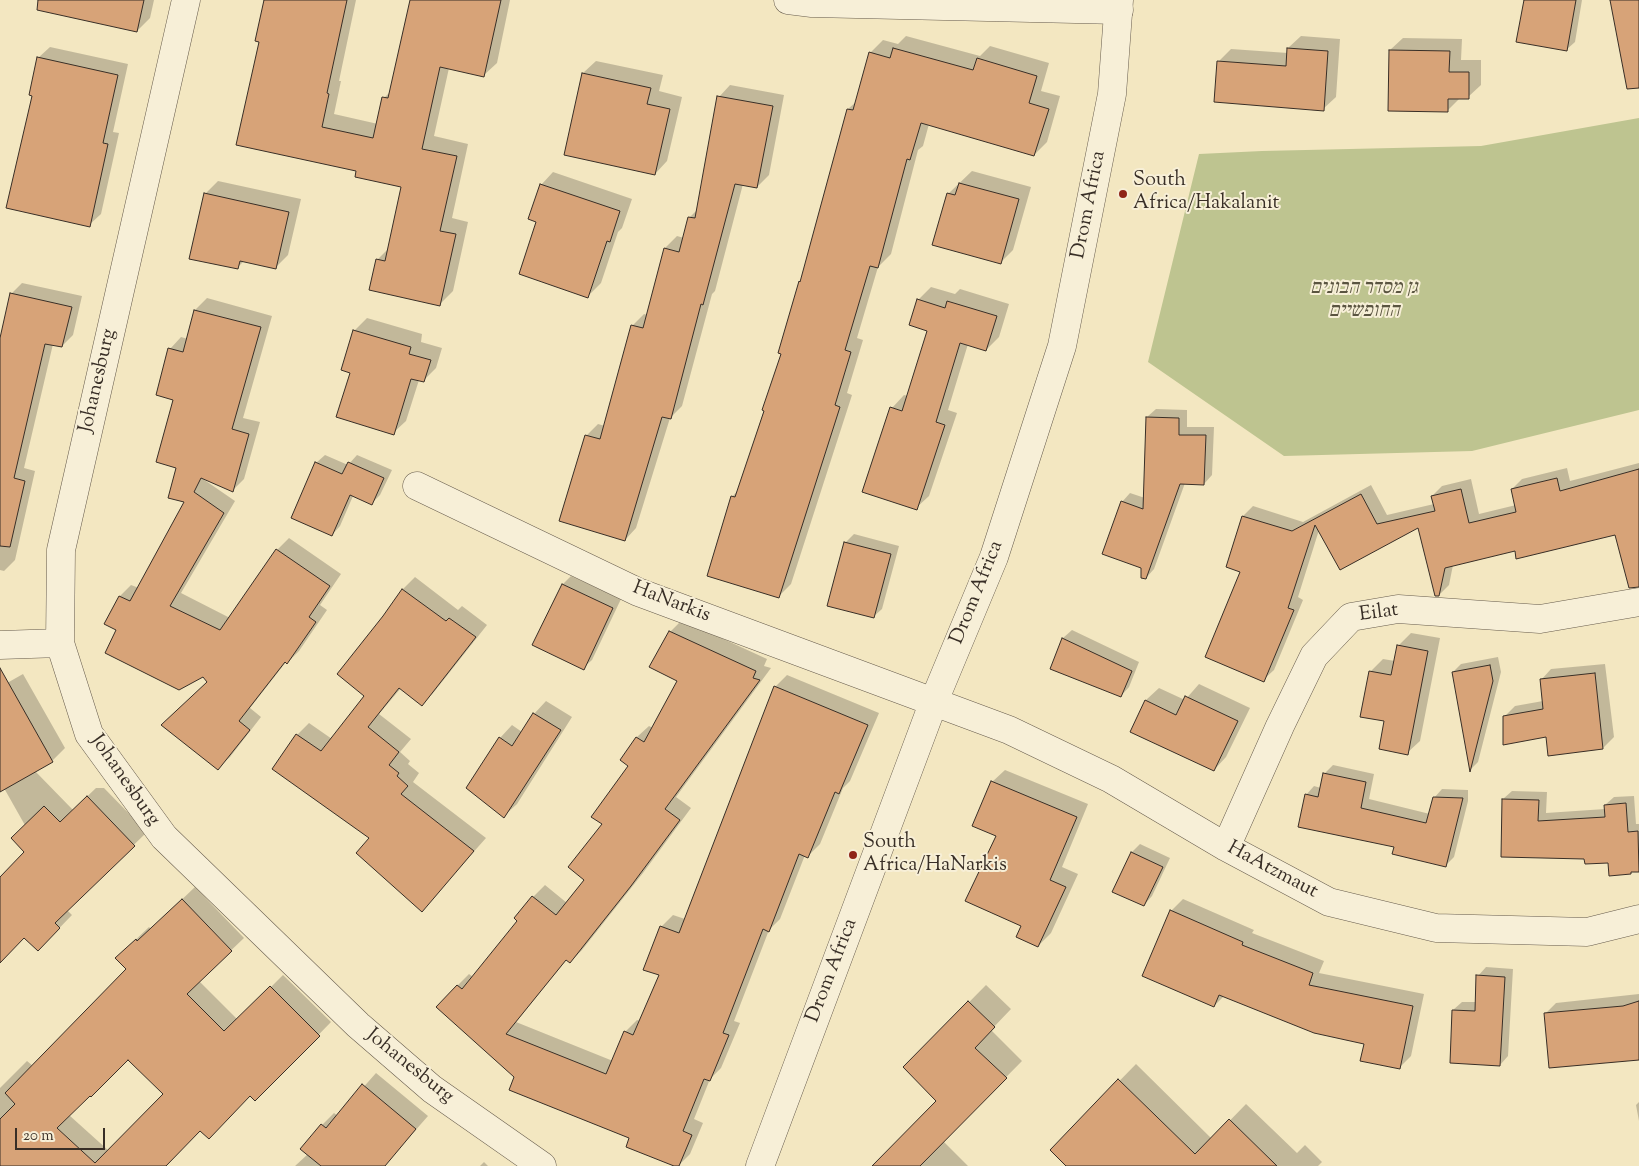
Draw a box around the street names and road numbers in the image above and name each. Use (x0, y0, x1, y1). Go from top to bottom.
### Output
street label: Drom Africa (1068, 149, 1112, 261)
street label: Johanesburg (75, 327, 123, 435)
street label: Drom Africa (946, 538, 1010, 648)
street label: HaNarkis (629, 577, 713, 629)
street label: Eilat (1358, 599, 1400, 629)
street label: Johanesburg (84, 731, 164, 831)
street label: HaAtzmaut (1223, 837, 1321, 905)
street label: Drom Africa (802, 916, 864, 1026)
street label: Johanesburg (360, 1024, 458, 1110)

